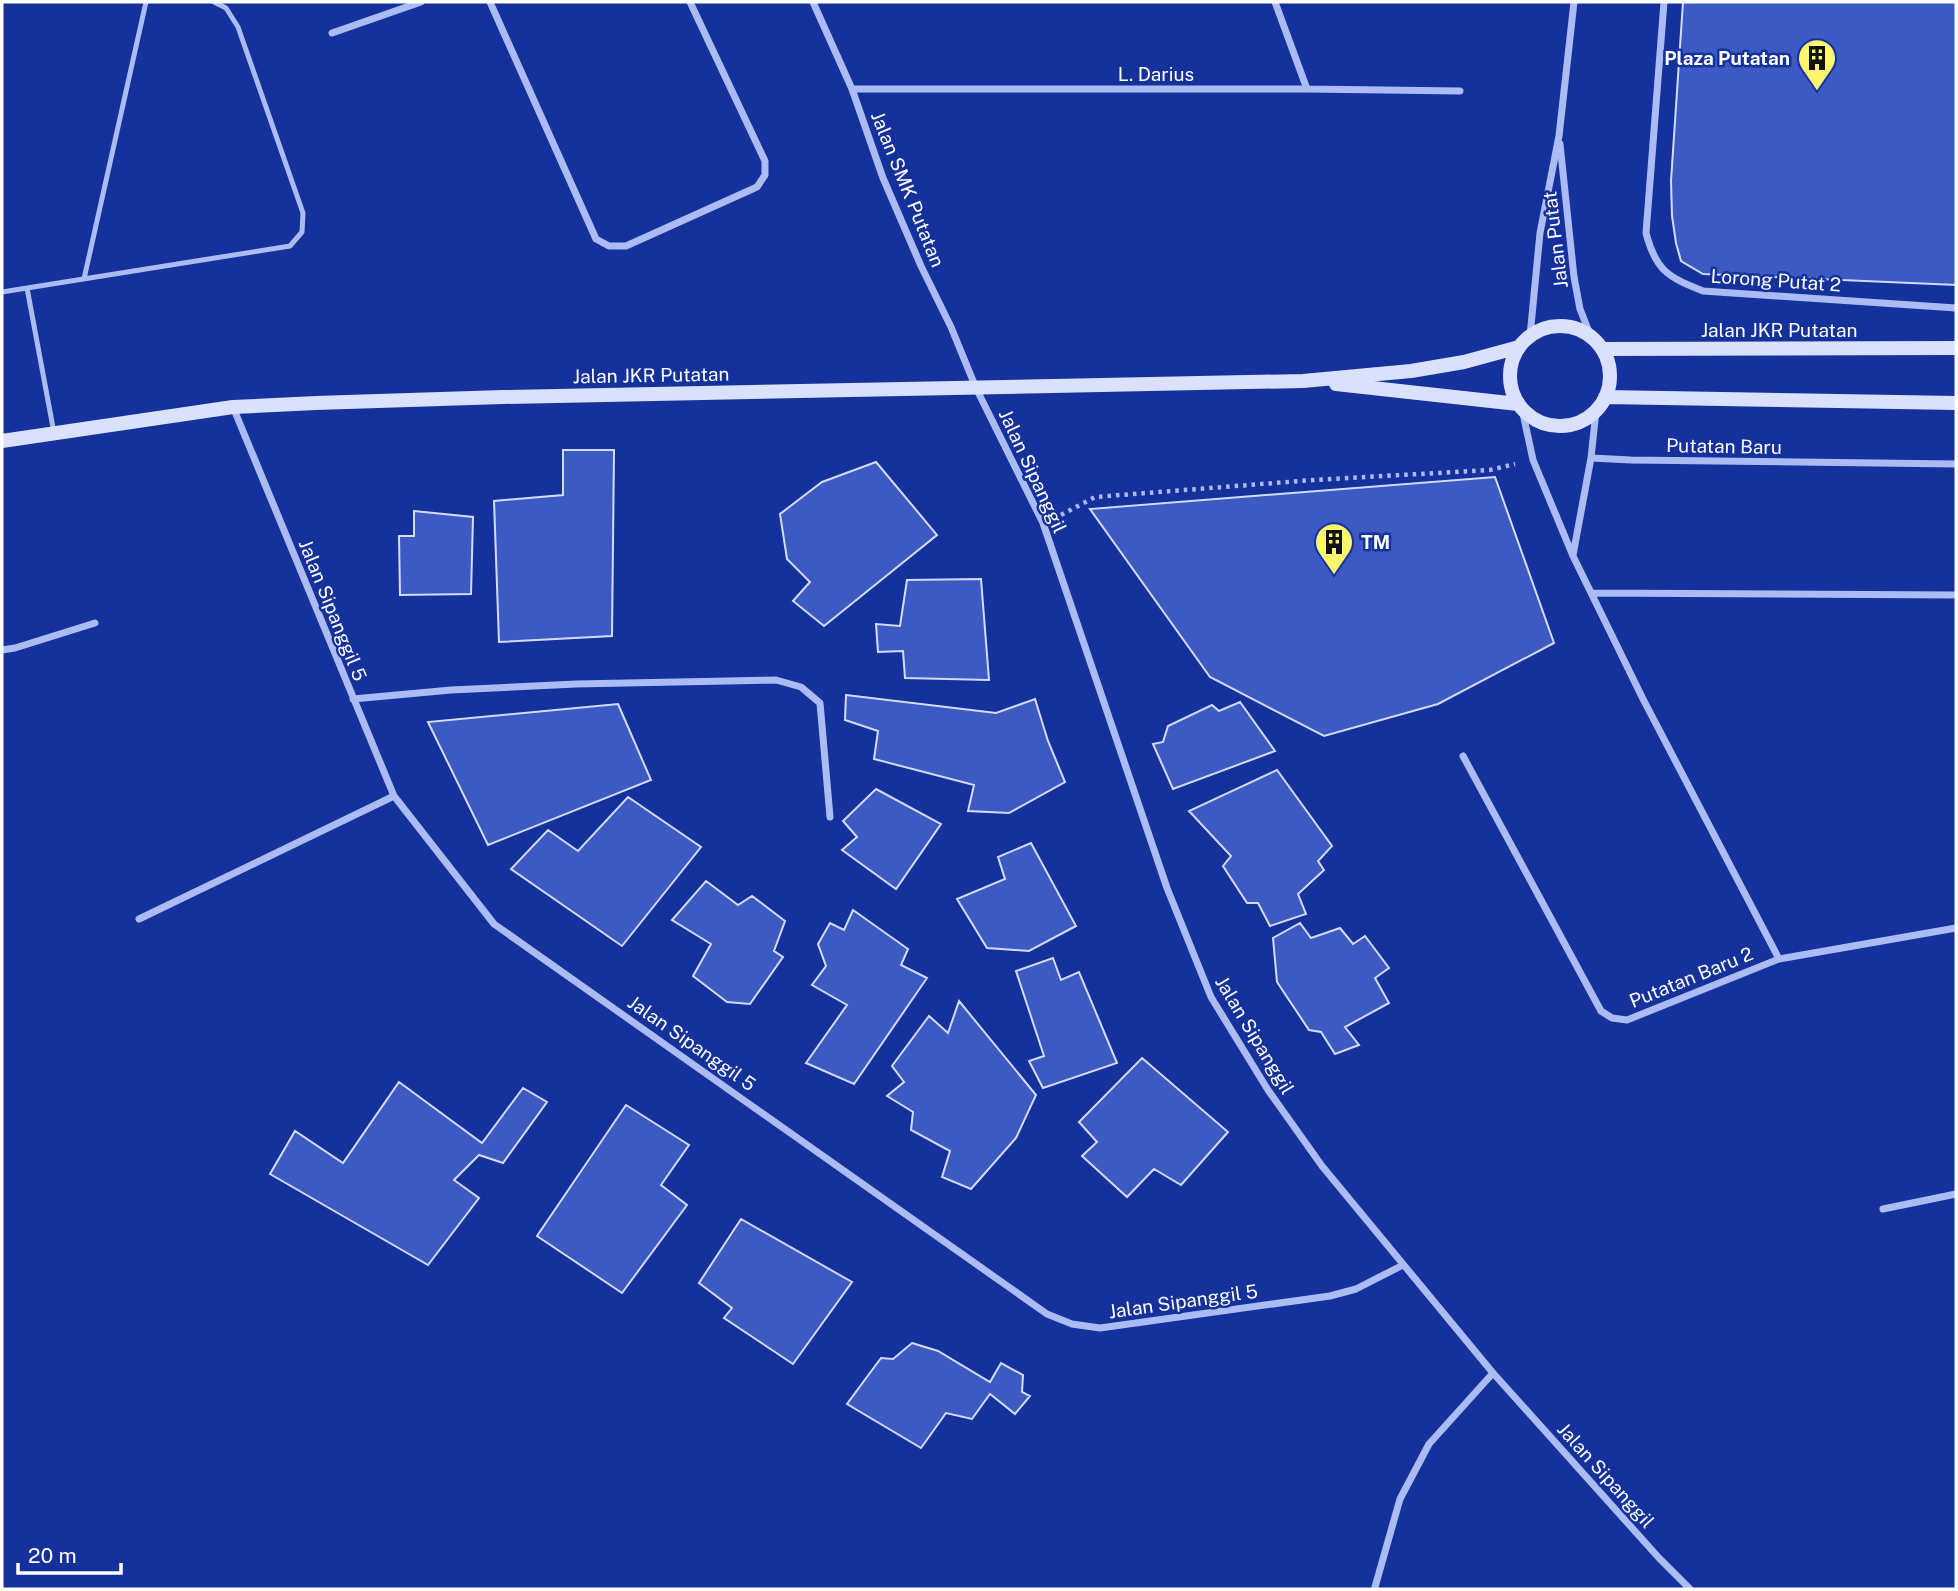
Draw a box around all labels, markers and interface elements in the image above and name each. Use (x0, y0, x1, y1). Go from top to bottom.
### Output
building icon: Plaza Putatan (1796, 37, 1838, 92)
place label: Plaza Putatan (1664, 47, 1790, 69)
street label: L. Darius (1118, 63, 1194, 85)
street label: Jalan SMK Putatan (867, 108, 949, 270)
street label: Jalan Putat (1538, 190, 1572, 290)
street label: Lorong Putat 2 (1710, 264, 1842, 296)
street label: Jalan JKR Putatan (1701, 319, 1857, 341)
street label: Jalan JKR Putatan (572, 363, 730, 387)
street label: Jalan Sipanggil (995, 406, 1071, 536)
street label: Putatan Baru (1666, 434, 1782, 458)
building icon: TM (1313, 521, 1355, 576)
place label: TM (1361, 531, 1390, 553)
street label: Jalan Sipanggil 5 (295, 536, 371, 684)
street label: Putatan Baru 2 (1626, 942, 1756, 1012)
street label: Jalan Sipanggil (1211, 972, 1299, 1098)
street label: Jalan Sipanggil 5 (624, 991, 760, 1095)
street label: Jalan Sipanggil 5 (1107, 1280, 1259, 1322)
street label: Jalan Sipanggil (1553, 1418, 1659, 1532)
scale bar (18, 1532, 121, 1576)
text: 20 m (28, 1543, 77, 1568)

